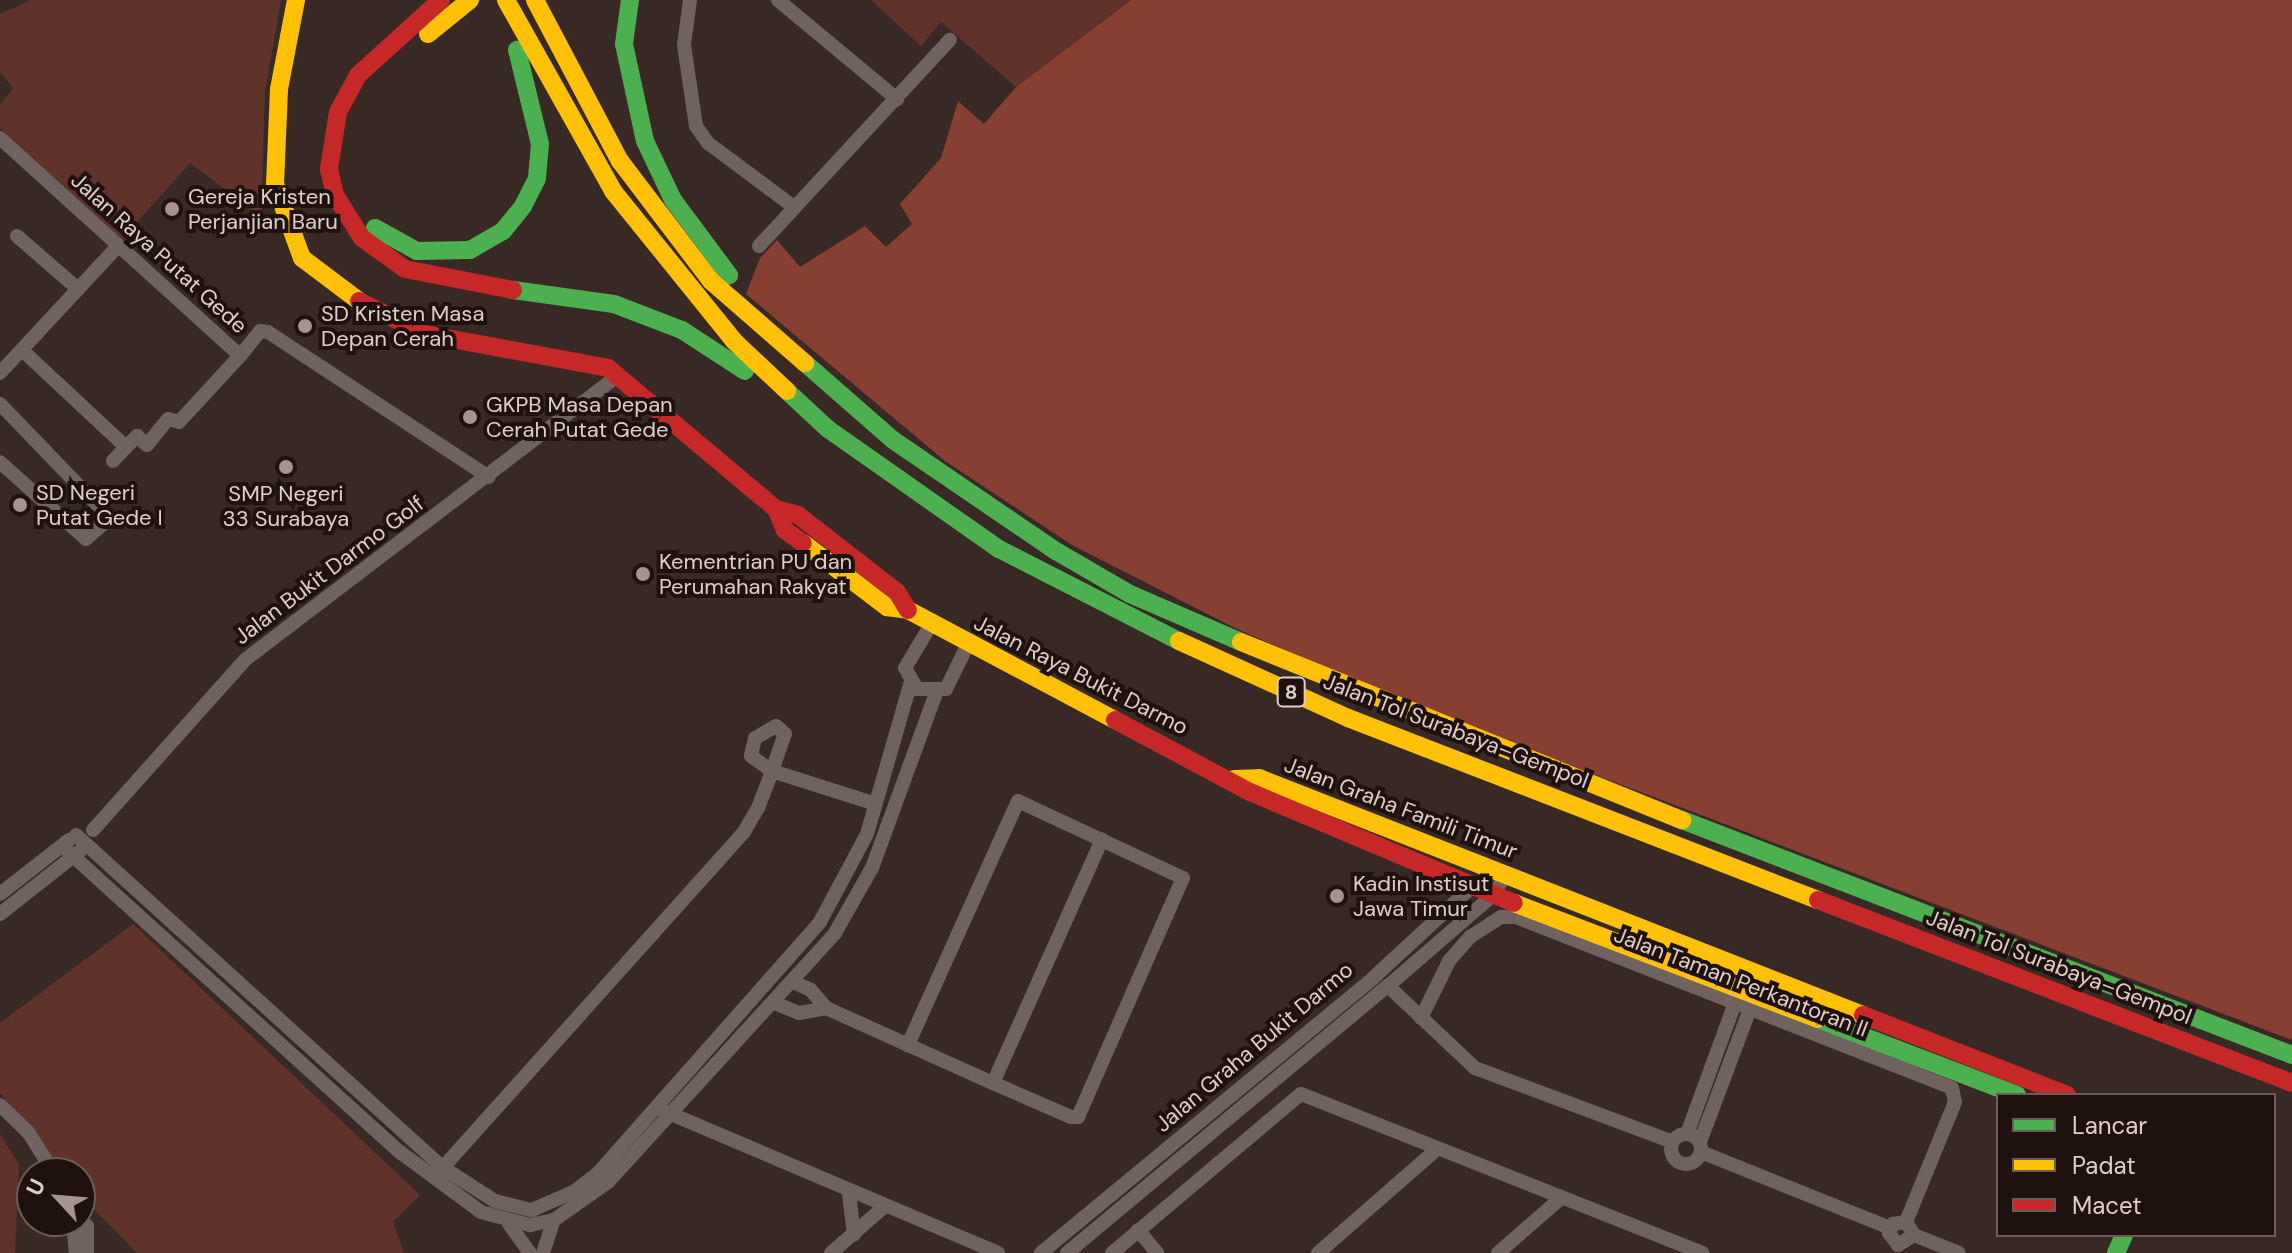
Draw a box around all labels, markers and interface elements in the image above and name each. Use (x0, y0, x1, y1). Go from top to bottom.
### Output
street label: Jalan Raya Putat Gede (66, 167, 252, 339)
place label: Gereja Kristen Perjanjian Baru (188, 183, 338, 234)
marker: Gereja Kristen Perjanjian Baru (163, 200, 181, 218)
place label: SD Kristen Masa Depan Cerah (321, 300, 484, 352)
marker: SD Kristen Masa Depan Cerah (296, 317, 314, 335)
place label: GKPB Masa Depan Cerah Putat Gede (486, 391, 673, 442)
marker: GKPB Masa Depan Cerah Putat Gede (461, 408, 479, 426)
marker: SMP Negeri 33 Surabaya (277, 458, 295, 476)
place label: SD Negeri Putat Gede I (36, 479, 163, 530)
place label: SMP Negeri 33 Surabaya (223, 480, 349, 532)
street label: Jalan Bukit Darmo Golf (229, 490, 429, 650)
marker: SD Negeri Putat Gede I (11, 496, 29, 514)
place label: Kementrian PU dan Perumahan Rakyat (659, 548, 852, 600)
marker: Kementrian PU dan Perumahan Rakyat (634, 565, 652, 583)
street label: Jalan Raya Bukit Darmo (970, 610, 1192, 740)
street label: Jalan Tol Surabaya–Gempol (1320, 668, 1592, 794)
road number: 8 (1275, 676, 1307, 708)
street label: Jalan Graha Famili Timur (1281, 751, 1521, 865)
place label: Kadin Instisut Jawa Timur (1353, 870, 1489, 922)
marker: Kadin Instisut Jawa Timur (1328, 887, 1346, 905)
street label: Jalan Tol Surabaya–Gempol (1923, 904, 2195, 1030)
street label: Jalan Taman Perkantoran II (1610, 921, 1872, 1043)
street label: Jalan Graha Bukit Darmo (1150, 956, 1358, 1138)
legend (1996, 1093, 2276, 1237)
text: Lancar (2072, 1110, 2147, 1141)
text: Padat (2072, 1150, 2136, 1181)
north arrow (16, 1157, 96, 1237)
text: U (19, 1174, 52, 1200)
text: Macet (2072, 1190, 2142, 1221)

